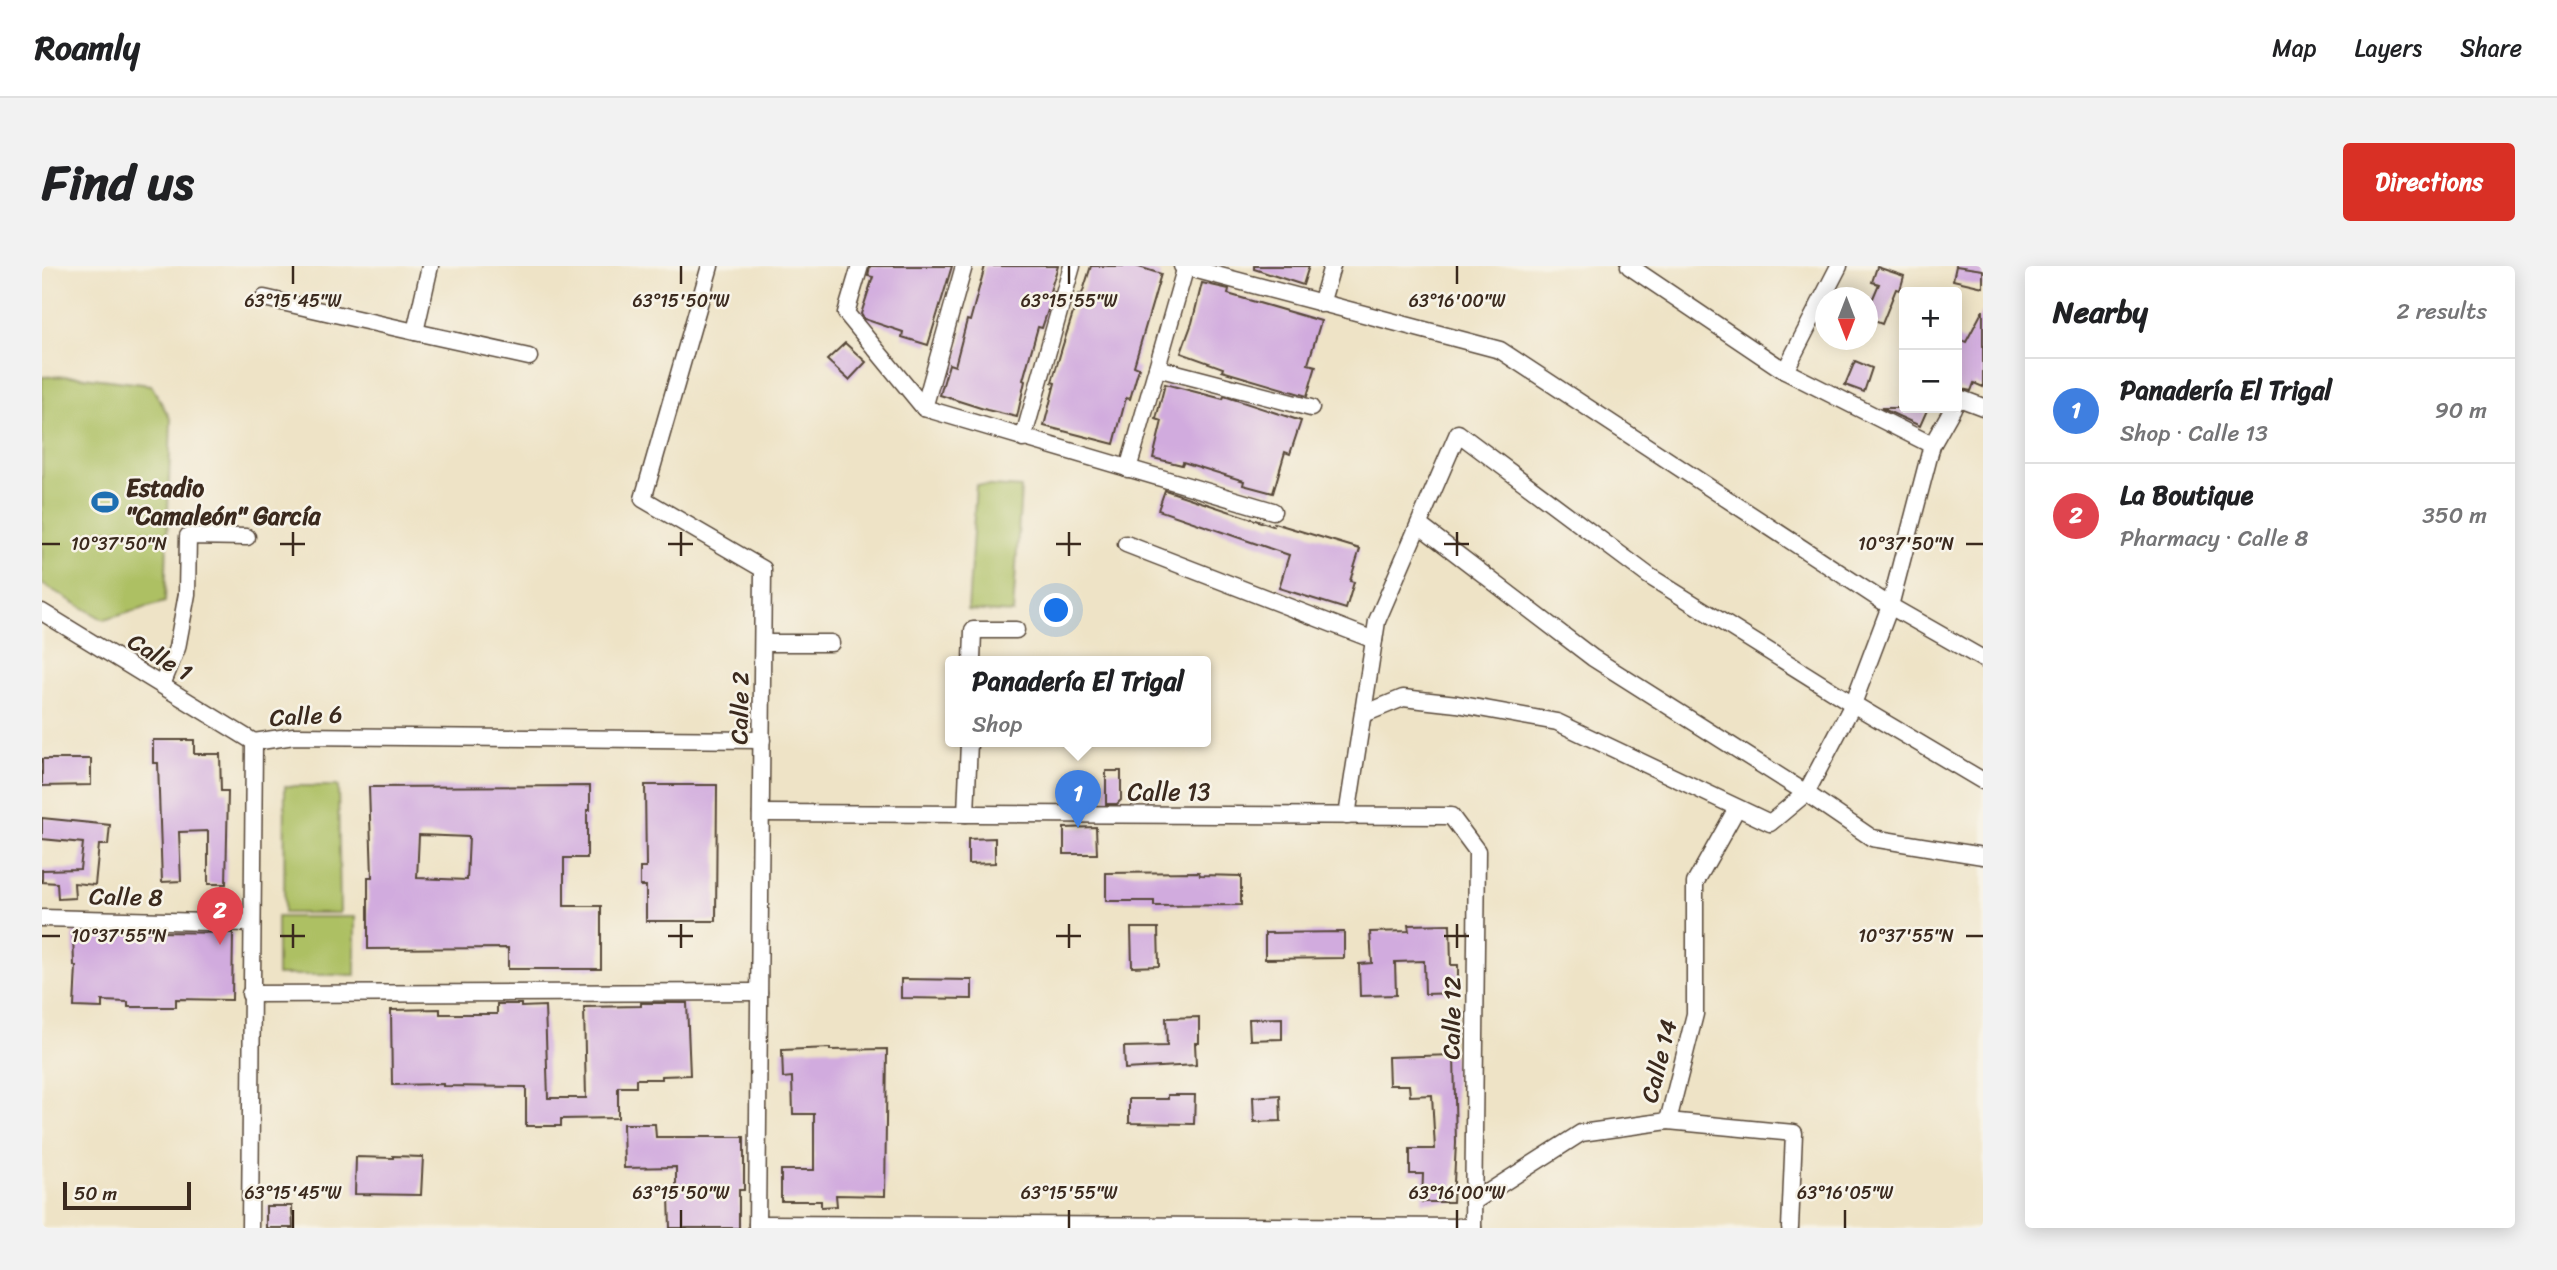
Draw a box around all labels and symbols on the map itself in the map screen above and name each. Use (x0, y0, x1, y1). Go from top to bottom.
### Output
text: 63°15'45"W (245, 285, 343, 317)
text: 63°15'50"W (633, 285, 731, 317)
text: 63°15'55"W (1021, 285, 1118, 317)
text: 63°16'00"W (1409, 285, 1506, 317)
north arrow (1815, 287, 1878, 350)
place label: Estadio "Camaleón" García (126, 467, 322, 537)
sports icon: Estadio "Camaleón" García (90, 487, 120, 517)
text: 10°37'50"N (71, 528, 168, 560)
text: 10°37'50"N (1858, 528, 1955, 560)
your location (1039, 593, 1073, 627)
street label: Calle 1 (119, 621, 201, 693)
street label: Calle 2 (718, 671, 762, 745)
street label: Calle 6 (268, 693, 344, 739)
pin: 1 (1055, 770, 1101, 828)
street label: Calle 13 (1128, 771, 1210, 813)
street label: Calle 8 (89, 875, 163, 919)
pin: 2 (197, 887, 243, 945)
text: 10°37'55"N (71, 920, 167, 952)
text: 10°37'55"N (1858, 920, 1954, 952)
street label: Calle 12 (1430, 976, 1474, 1060)
street label: Calle 14 (1628, 1015, 1690, 1107)
text: 63°15'45"W (245, 1177, 343, 1209)
text: 63°15'50"W (633, 1177, 731, 1209)
text: 63°15'55"W (1021, 1177, 1118, 1209)
text: 63°16'00"W (1409, 1177, 1506, 1209)
text: 63°16'05"W (1797, 1177, 1894, 1209)
scale bar (63, 1179, 191, 1211)

